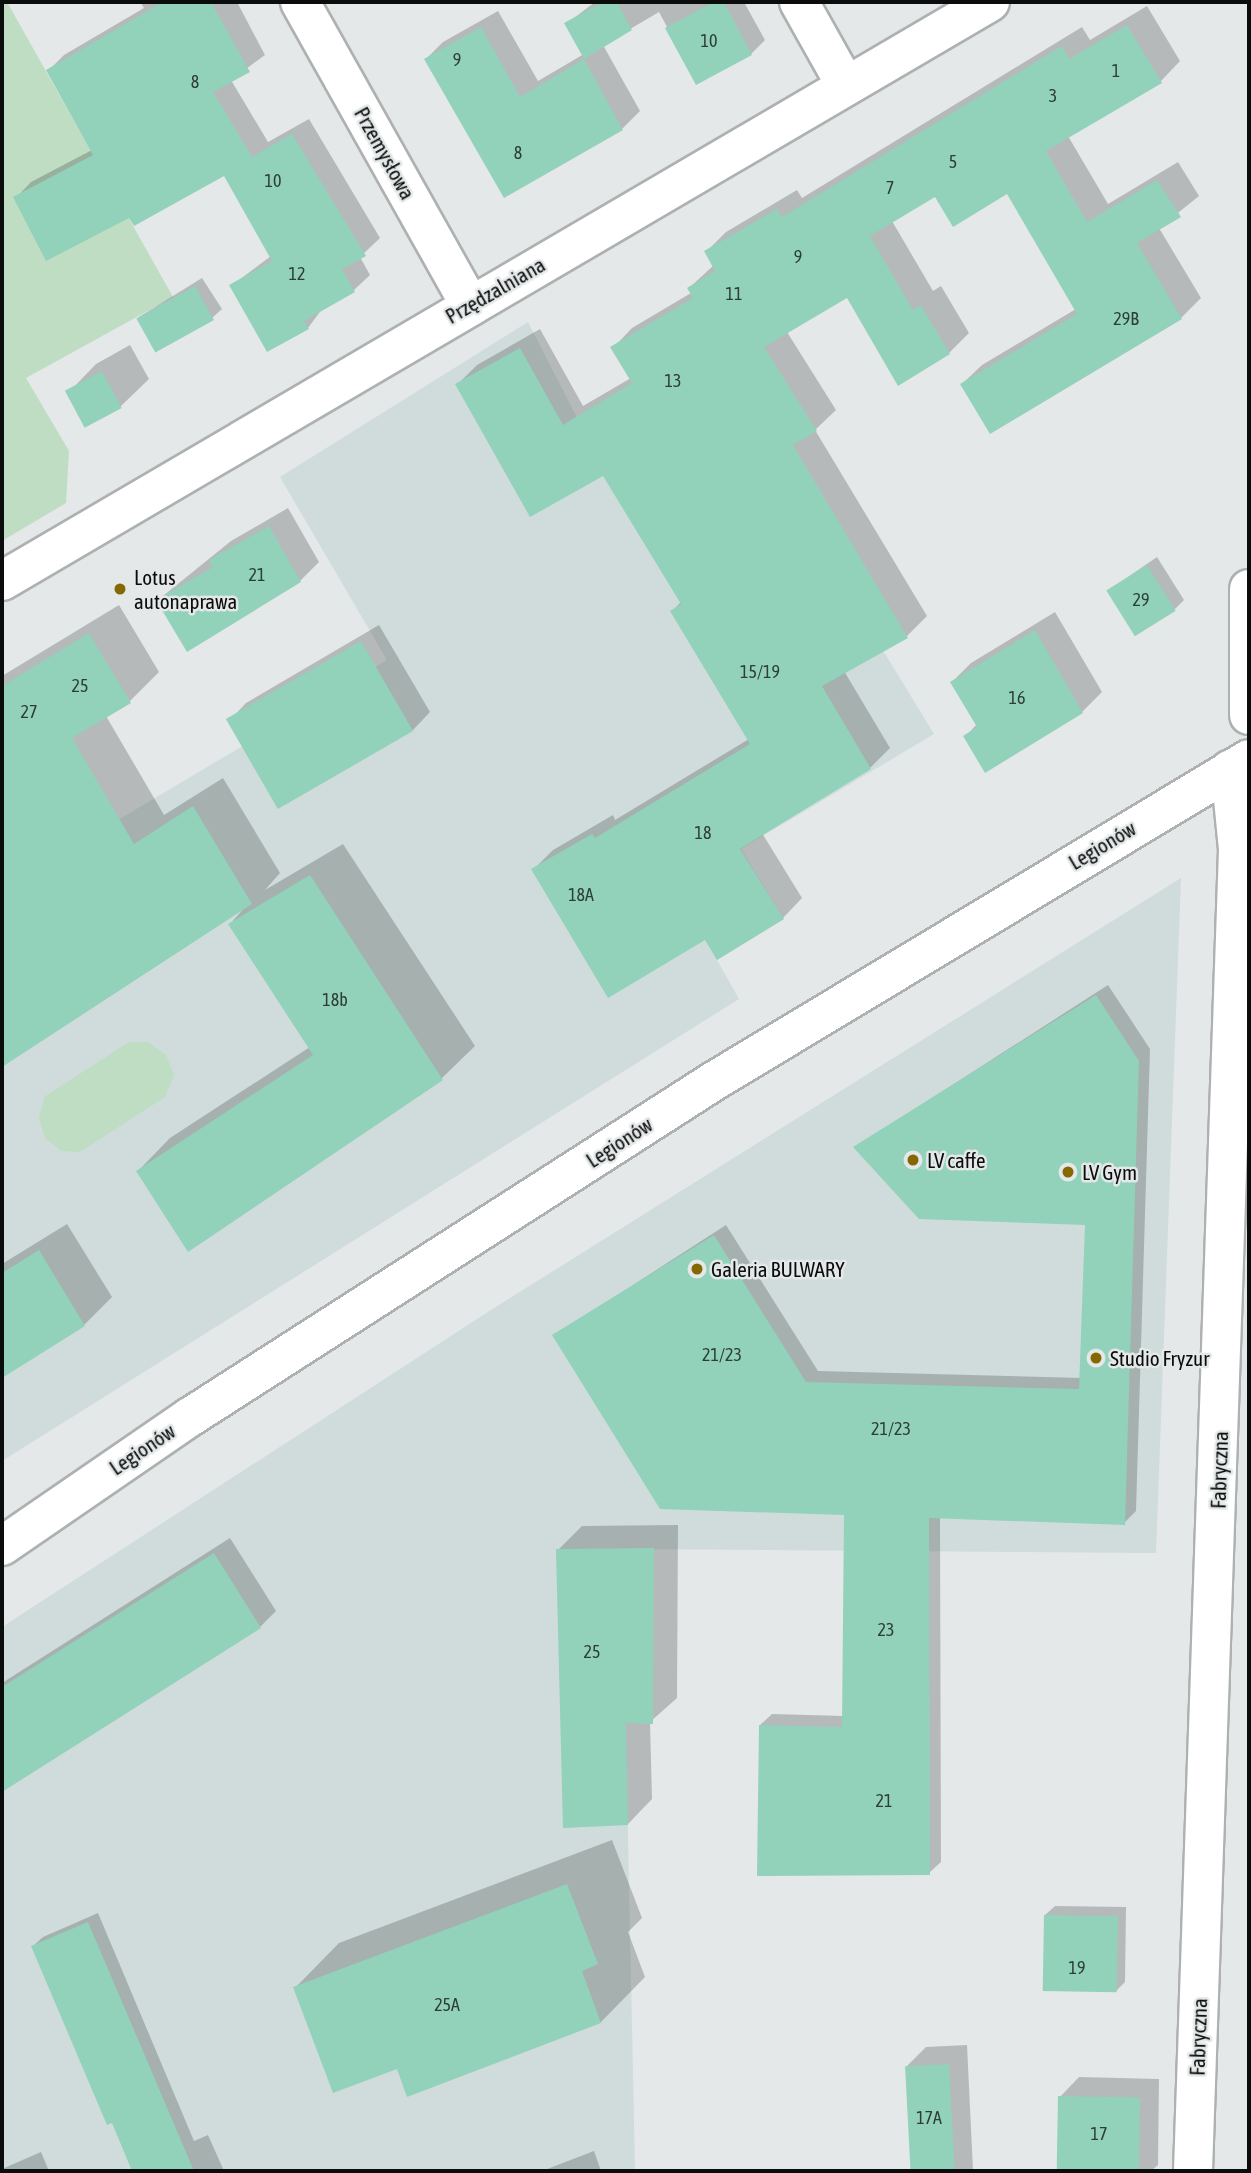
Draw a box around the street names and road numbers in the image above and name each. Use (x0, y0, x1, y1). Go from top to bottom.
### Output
street label: Przemysłowa (349, 102, 421, 204)
street label: Przędzalniana (441, 251, 549, 329)
street label: Legionów (1064, 815, 1140, 875)
street label: Legionów (581, 1111, 657, 1173)
street label: Legionów (104, 1418, 180, 1480)
street label: Fabryczna (1205, 1431, 1233, 1509)
street label: Fabryczna (1184, 1998, 1212, 2076)

